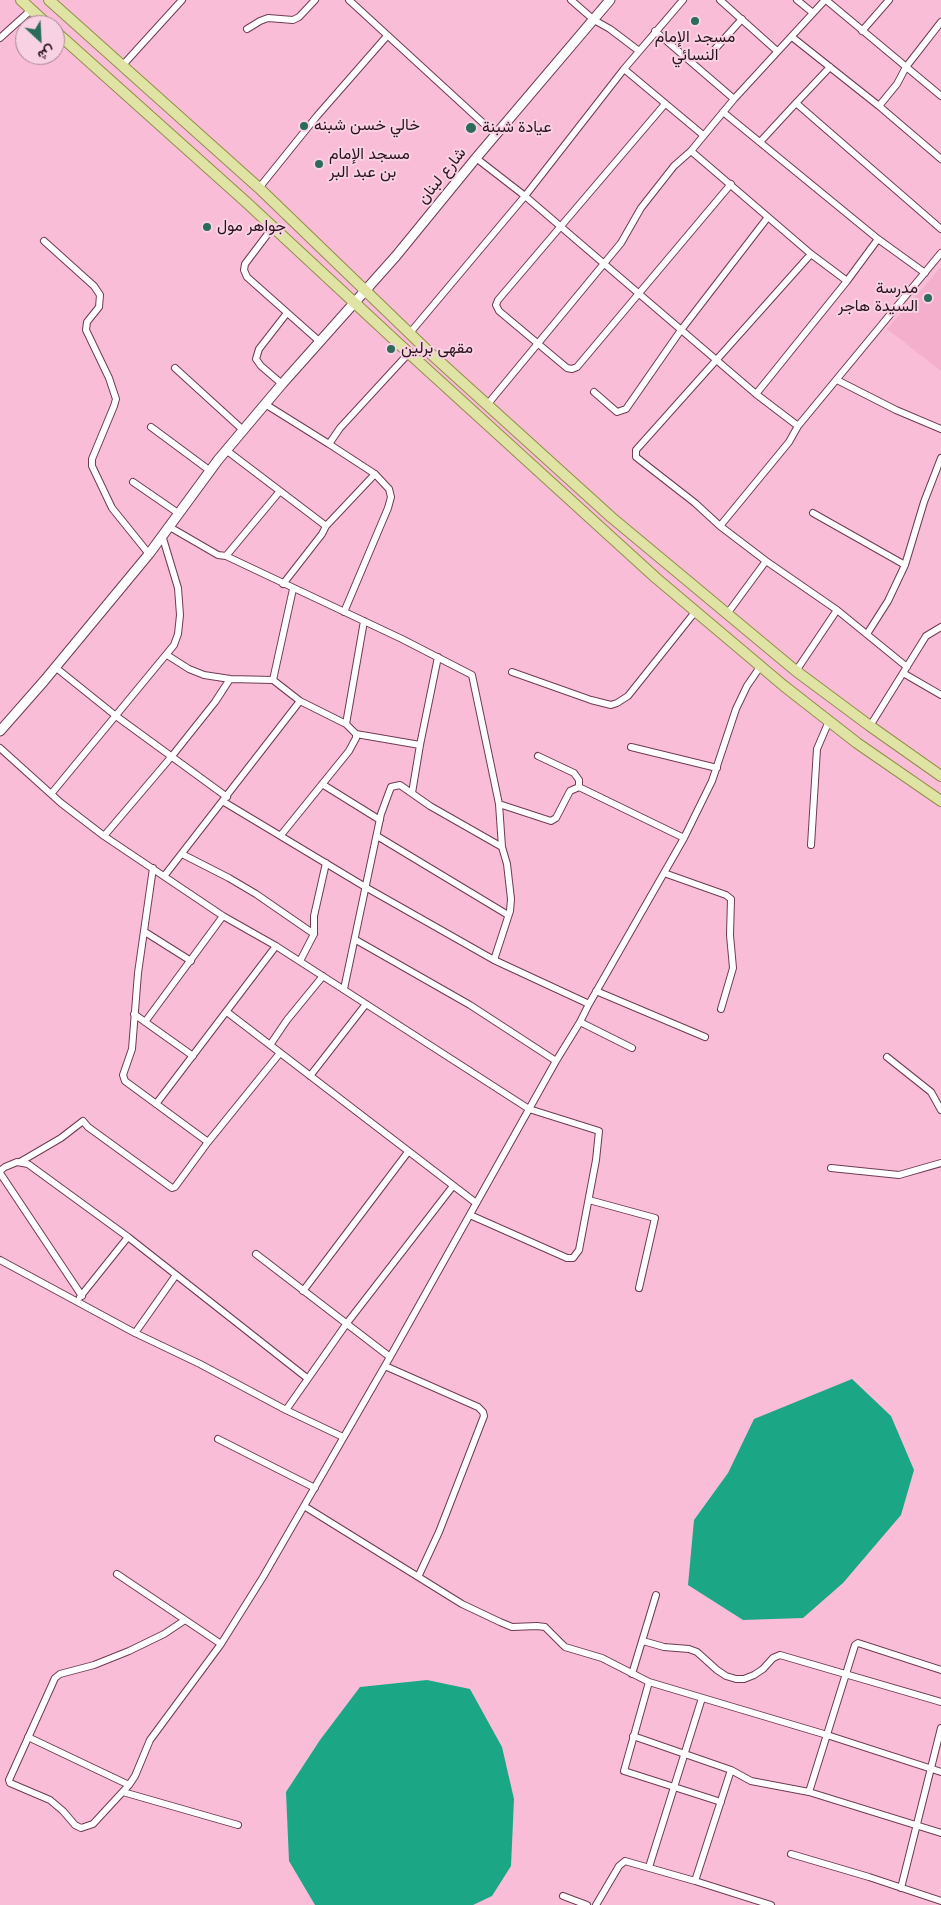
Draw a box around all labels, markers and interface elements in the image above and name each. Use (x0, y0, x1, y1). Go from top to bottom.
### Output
north arrow (15, 15, 65, 65)
marker: مسجد الإمام النسائي (689, 15, 701, 27)
place label: مسجد الإمام النسائي (655, 28, 735, 66)
text: ش (35, 42, 57, 64)
place label: خالي خسن شبنه (314, 116, 420, 136)
place label: عيادة شبنة (482, 118, 552, 138)
marker: خالي خسن شبنه (298, 120, 310, 132)
marker: عيادة شبنة (464, 121, 478, 135)
street label: شارع لبنان (413, 144, 471, 208)
place label: مسجد الإمام بن عبد البر (329, 145, 410, 183)
marker: مسجد الإمام بن عبد البر (313, 158, 325, 170)
place label: جواهر مول (217, 217, 286, 237)
marker: جواهر مول (201, 221, 213, 233)
place label: مدرسة السيدة هاجر (838, 279, 918, 317)
marker: مدرسة السيدة هاجر (922, 292, 934, 304)
place label: مقهى برلين (401, 339, 473, 359)
marker: مقهى برلين (385, 343, 397, 355)

